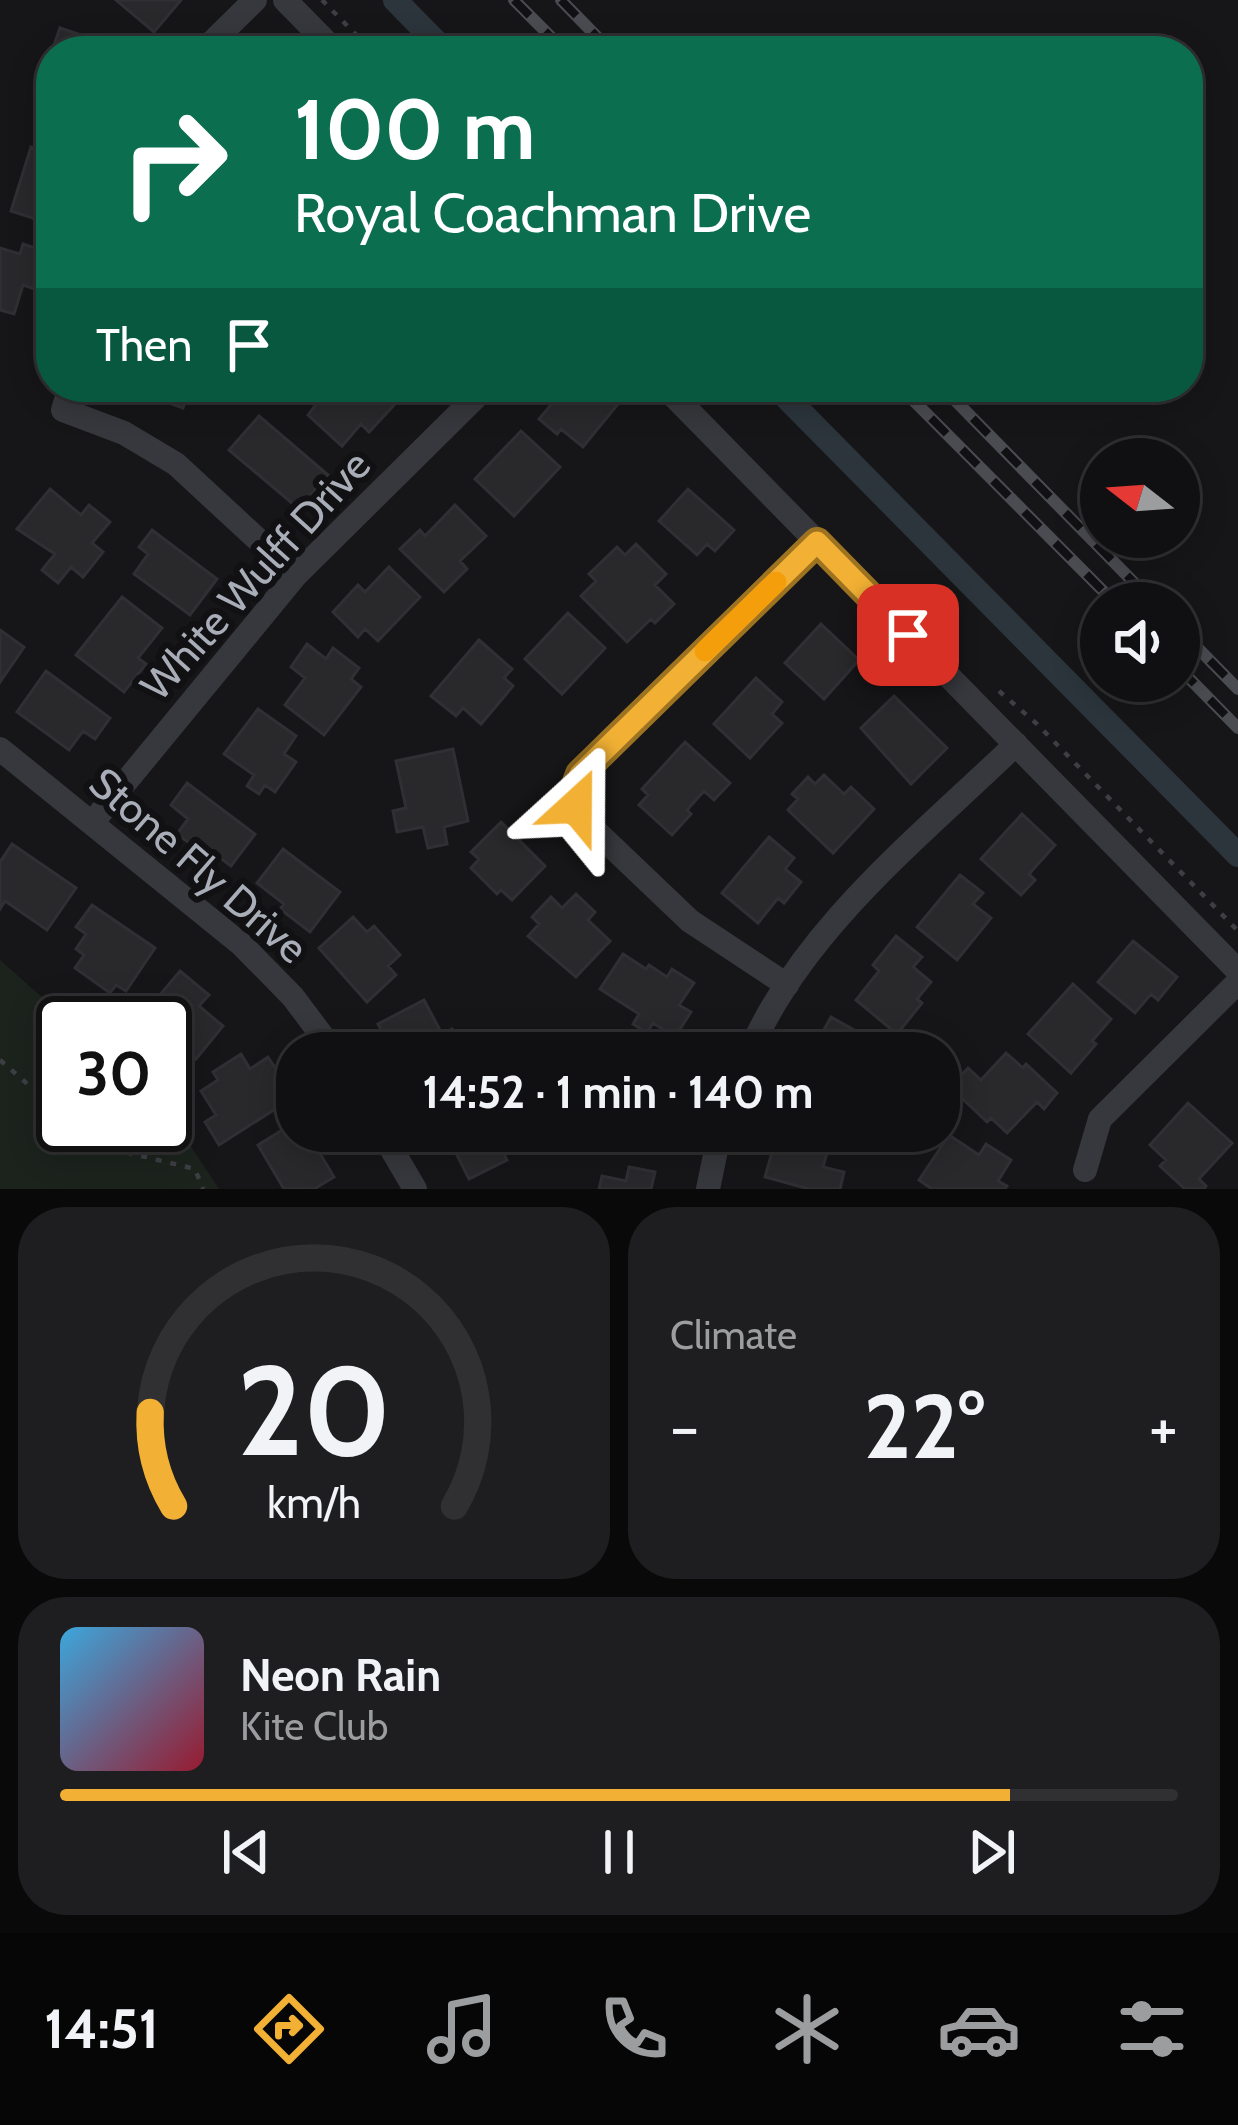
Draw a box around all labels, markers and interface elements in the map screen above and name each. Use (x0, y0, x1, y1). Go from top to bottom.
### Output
text: 100 m (294, 78, 536, 180)
icon: right (96, 84, 252, 240)
text: Royal Coachman Drive (294, 180, 811, 246)
icon: arrive (216, 312, 282, 378)
text: Then (96, 318, 192, 372)
north arrow (1080, 438, 1200, 558)
map controls (1080, 438, 1200, 702)
street label: White Wulff Drive (129, 439, 381, 711)
button: sound (1080, 582, 1200, 702)
pin (857, 584, 959, 686)
icon: arrive (875, 602, 941, 668)
position arrow (513, 743, 639, 869)
street label: Stone Fly Drive (79, 756, 319, 974)
speed limit sign: 30 (36, 996, 192, 1152)
text: 14:52 · 1 min · 140 m (423, 1065, 813, 1119)
text: Climate (670, 1311, 797, 1359)
text: 20 (237, 1335, 391, 1486)
text: 22° (863, 1371, 985, 1481)
text: − (670, 1386, 699, 1467)
text: + (1149, 1386, 1178, 1467)
text: km/h (267, 1477, 361, 1529)
text: Neon Rain (240, 1648, 441, 1702)
text: Kite Club (240, 1702, 388, 1750)
icon: previous (213, 1819, 279, 1885)
icon: pause (586, 1819, 652, 1885)
icon: next (959, 1819, 1025, 1885)
icon: directions (247, 1987, 331, 2071)
icon: music (420, 1987, 504, 2071)
icon: phone (592, 1987, 676, 2071)
icon: climate (765, 1987, 849, 2071)
icon: car (937, 1987, 1021, 2071)
icon: filters (1110, 1987, 1194, 2071)
text: 14:51 (44, 1996, 159, 2062)

